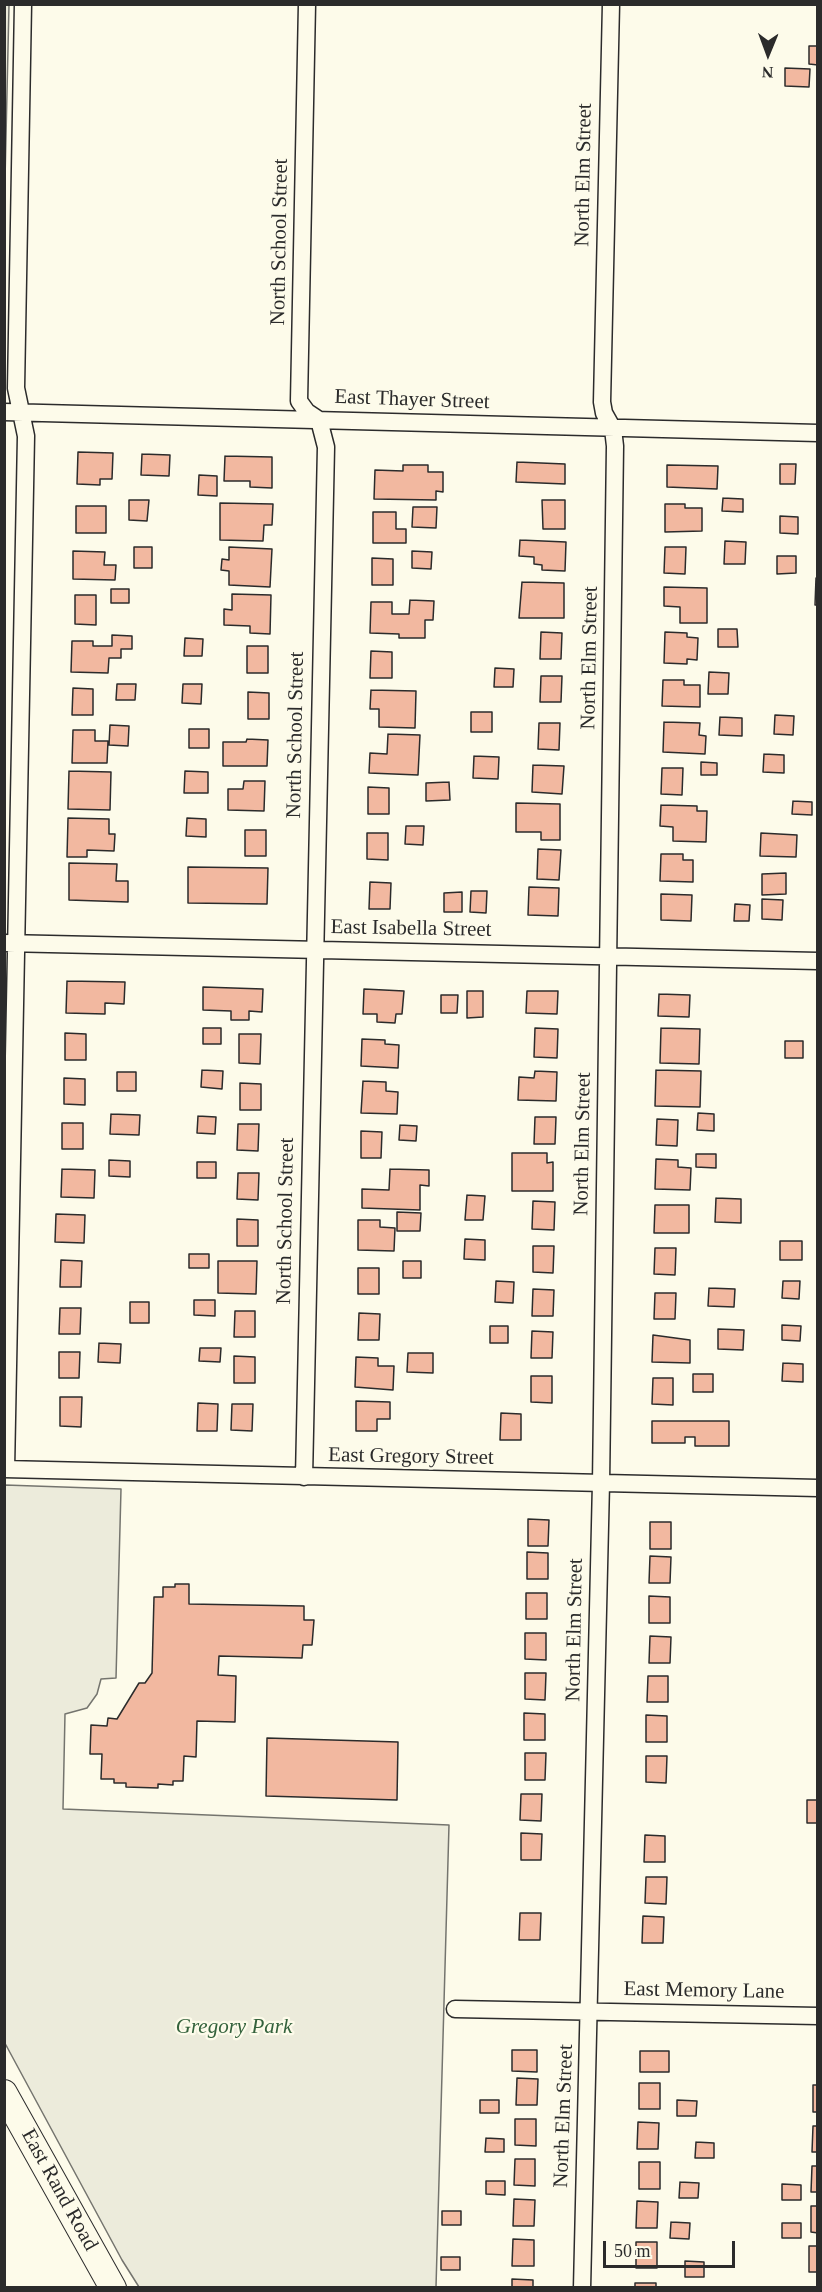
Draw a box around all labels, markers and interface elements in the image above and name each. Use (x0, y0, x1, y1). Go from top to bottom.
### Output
north arrow (738, 24, 798, 84)
text: N (762, 64, 774, 81)
street label: North Elm Street (570, 103, 598, 247)
street label: North School Street (266, 158, 294, 326)
street label: East Thayer Street (334, 385, 490, 415)
street label: North Elm Street (576, 586, 604, 730)
street label: North School Street (282, 651, 310, 819)
street label: East Isabella Street (330, 915, 492, 943)
street label: North Elm Street (569, 1072, 597, 1216)
street label: North School Street (272, 1137, 300, 1305)
street label: East Gregory Street (328, 1443, 494, 1471)
street label: North Elm Street (561, 1558, 589, 1702)
street label: East Memory Lane (623, 1977, 785, 2005)
park label: Gregory Park (176, 2014, 292, 2040)
street label: North Elm Street (549, 2044, 579, 2188)
street label: East Rand Road (15, 2125, 103, 2255)
scale bar (606, 2229, 738, 2267)
text: 50 m (614, 2241, 651, 2261)

